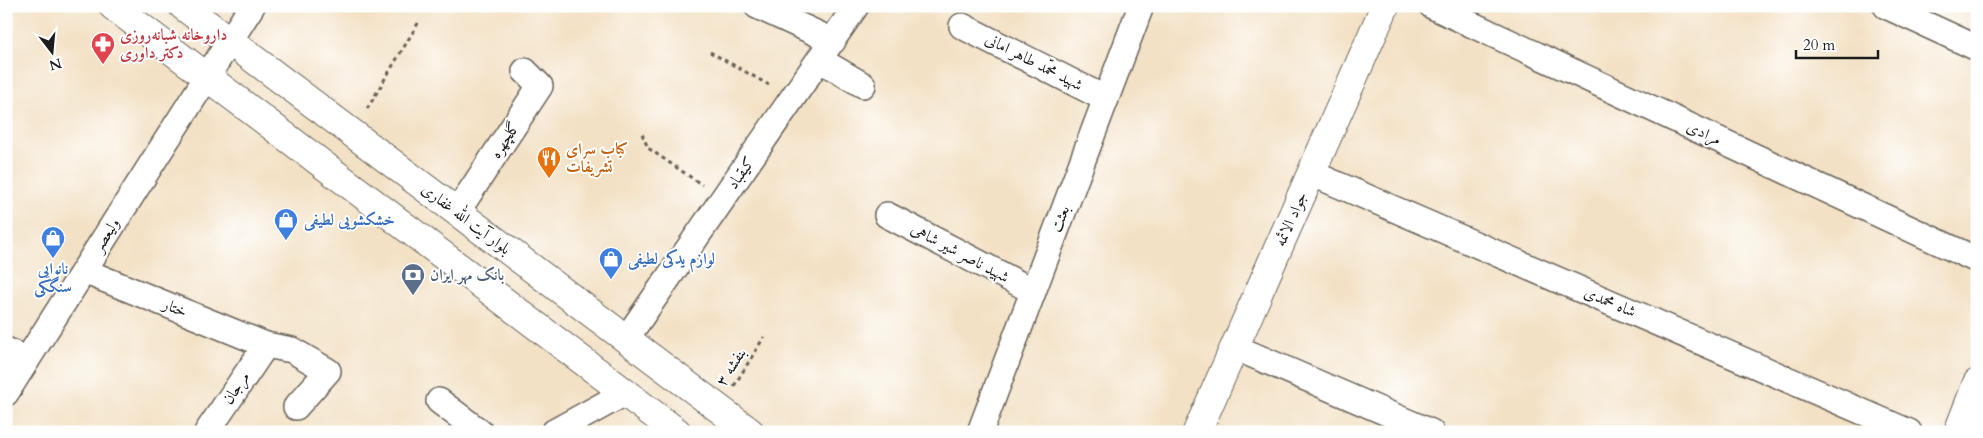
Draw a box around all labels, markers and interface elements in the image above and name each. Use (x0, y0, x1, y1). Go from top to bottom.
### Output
place label: داروخانه شبانه‌روزی دکتر داوری (120, 24, 227, 64)
street label: شهید محمّد طاهر امانی (981, 27, 1087, 96)
north arrow (28, 28, 78, 78)
scale bar (1796, 28, 1878, 60)
pharmacy icon: داروخانه شبانه‌روزی دکتر داوری (90, 31, 116, 65)
text: 20 m (1803, 35, 1835, 55)
text: N (47, 53, 64, 75)
street label: مرادی (1683, 115, 1725, 151)
street label: گلچهره (485, 117, 525, 163)
place label: کباب سرای تشریفات (566, 138, 628, 178)
restaurant icon: کباب سرای تشریفات (536, 145, 562, 179)
street label: کیقباد (722, 152, 760, 194)
street label: بلوار آیت الله غفاری (417, 177, 516, 260)
street label: جواد الائمه (1269, 188, 1313, 250)
street label: بعثت (1045, 202, 1075, 236)
shop icon: خشکشویی لطیفی (273, 207, 299, 241)
place label: خشکشویی لطیفی (303, 209, 395, 231)
street label: ولیعصر (86, 214, 125, 258)
street label: شهید ناصر شیر شاهی (907, 218, 1013, 288)
shop icon: نانوایی سنگکی (40, 225, 66, 259)
shop icon: لوازم یدکی لطیفی (598, 246, 624, 280)
place label: لوازم یدکی لطیفی (627, 248, 715, 273)
place label: نانوایی سنگکی (34, 258, 72, 298)
bank icon: بانک مهر ایران (400, 262, 426, 296)
place label: بانک مهر ایران (430, 264, 504, 286)
street label: شاه محمدی (1581, 281, 1639, 323)
street label: ختار (158, 292, 190, 323)
street label: بنفشه ۳ (711, 344, 751, 390)
street label: مرجان (217, 367, 255, 409)

